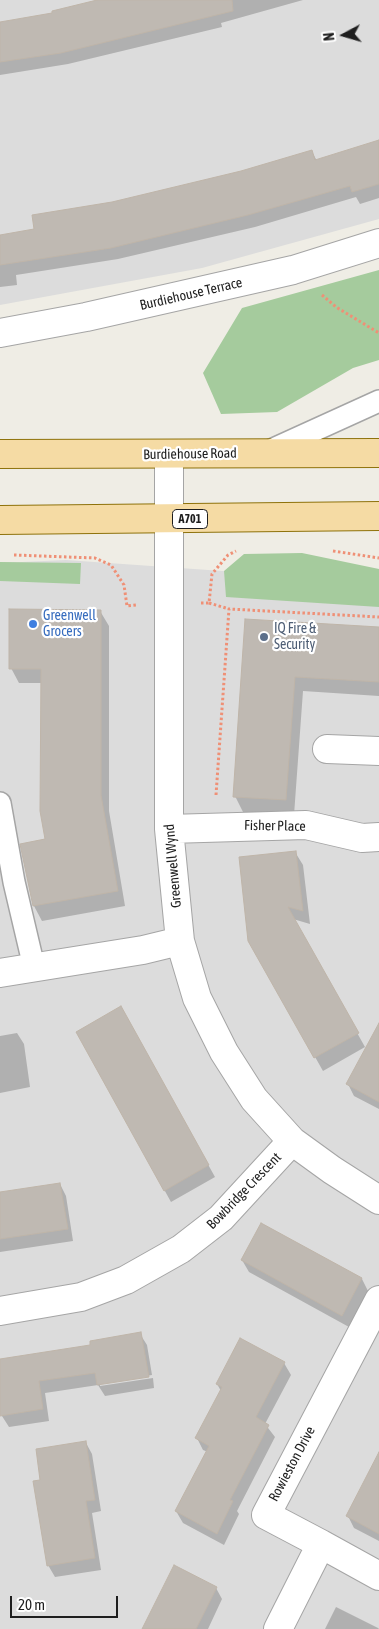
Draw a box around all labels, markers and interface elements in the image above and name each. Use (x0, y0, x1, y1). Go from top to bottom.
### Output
north arrow (319, 10, 369, 60)
text: N (321, 32, 337, 42)
street label: Burdiehouse Terrace (138, 274, 244, 314)
street label: Burdiehouse Road (143, 445, 237, 463)
road number: A701 (172, 509, 208, 528)
place label: Greenwell Grocers (43, 608, 96, 640)
marker: Greenwell Grocers (27, 618, 39, 630)
place label: IQ Fire & Security (274, 621, 316, 654)
marker: IQ Fire & Security (258, 631, 270, 643)
street label: Fisher Place (244, 817, 306, 835)
street label: Greenwell Wynd (161, 823, 185, 909)
street label: Bowbridge Crescent (203, 1149, 285, 1233)
street label: Rowieston Drive (265, 1424, 319, 1504)
scale bar (12, 1586, 120, 1618)
text: 20 m (18, 1596, 45, 1613)

